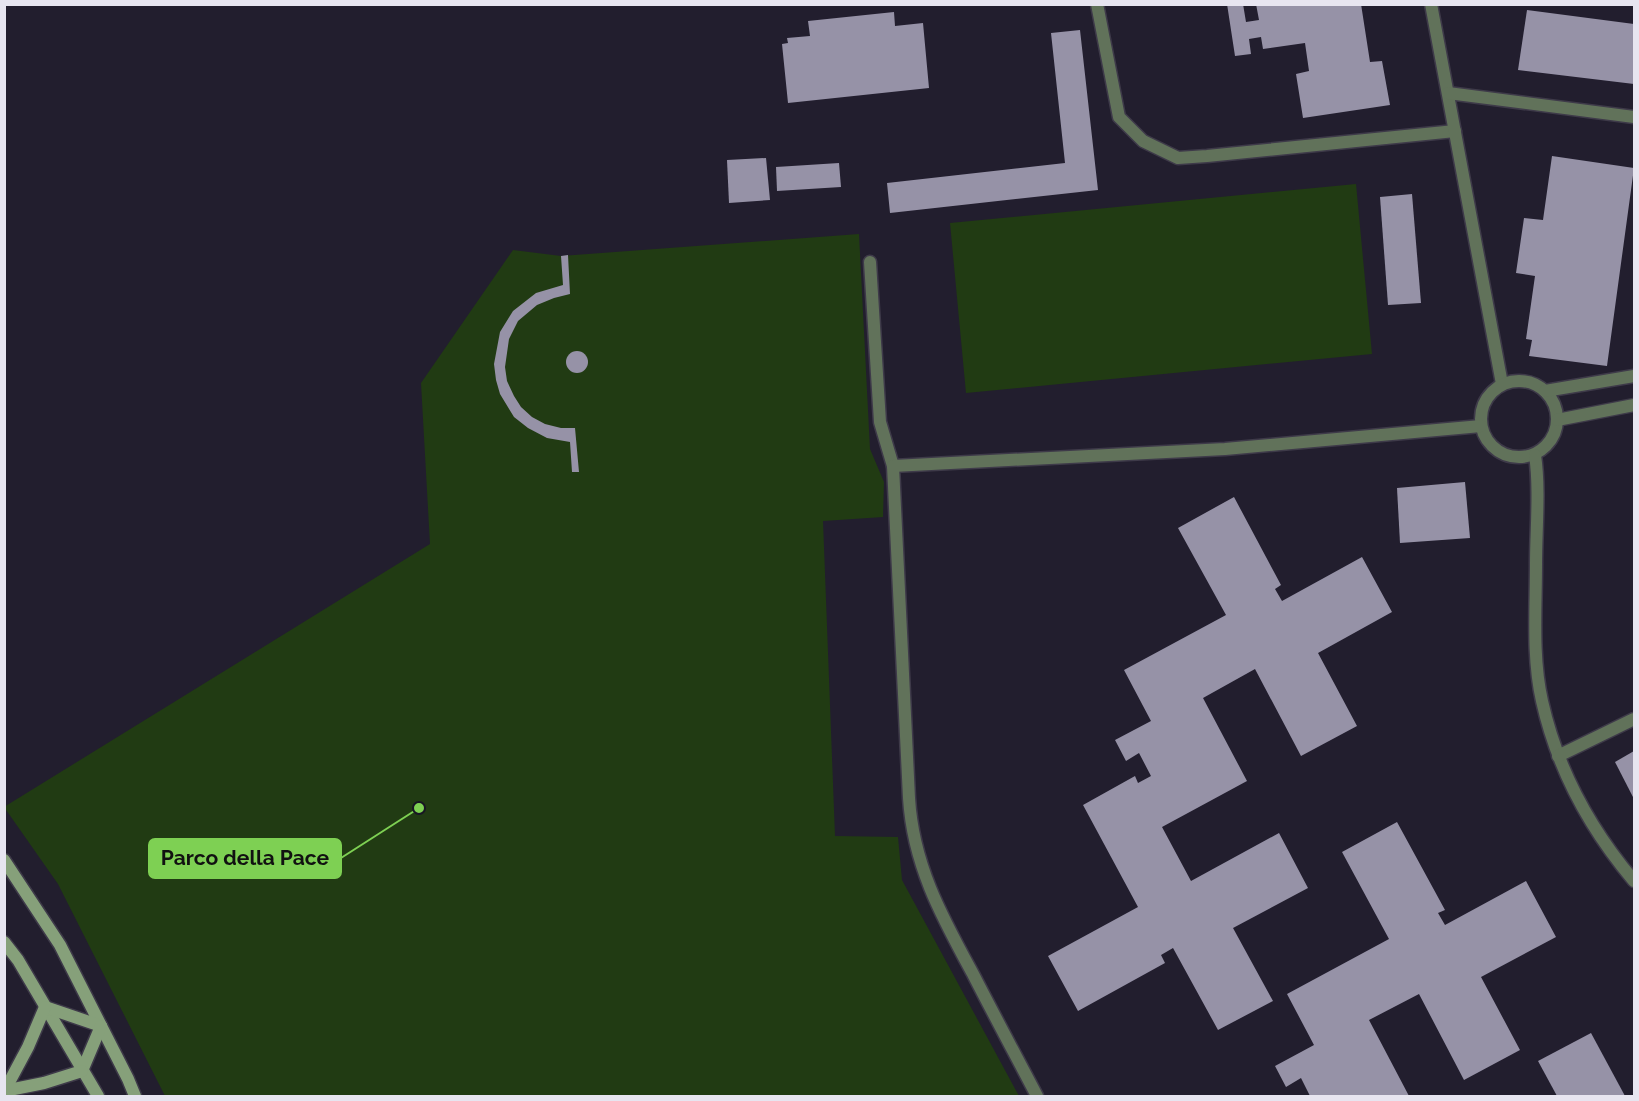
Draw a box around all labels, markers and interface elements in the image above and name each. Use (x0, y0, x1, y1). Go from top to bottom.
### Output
callout: Parco della Pace (149, 839, 341, 878)
text: Parco della Pace (161, 845, 330, 870)

